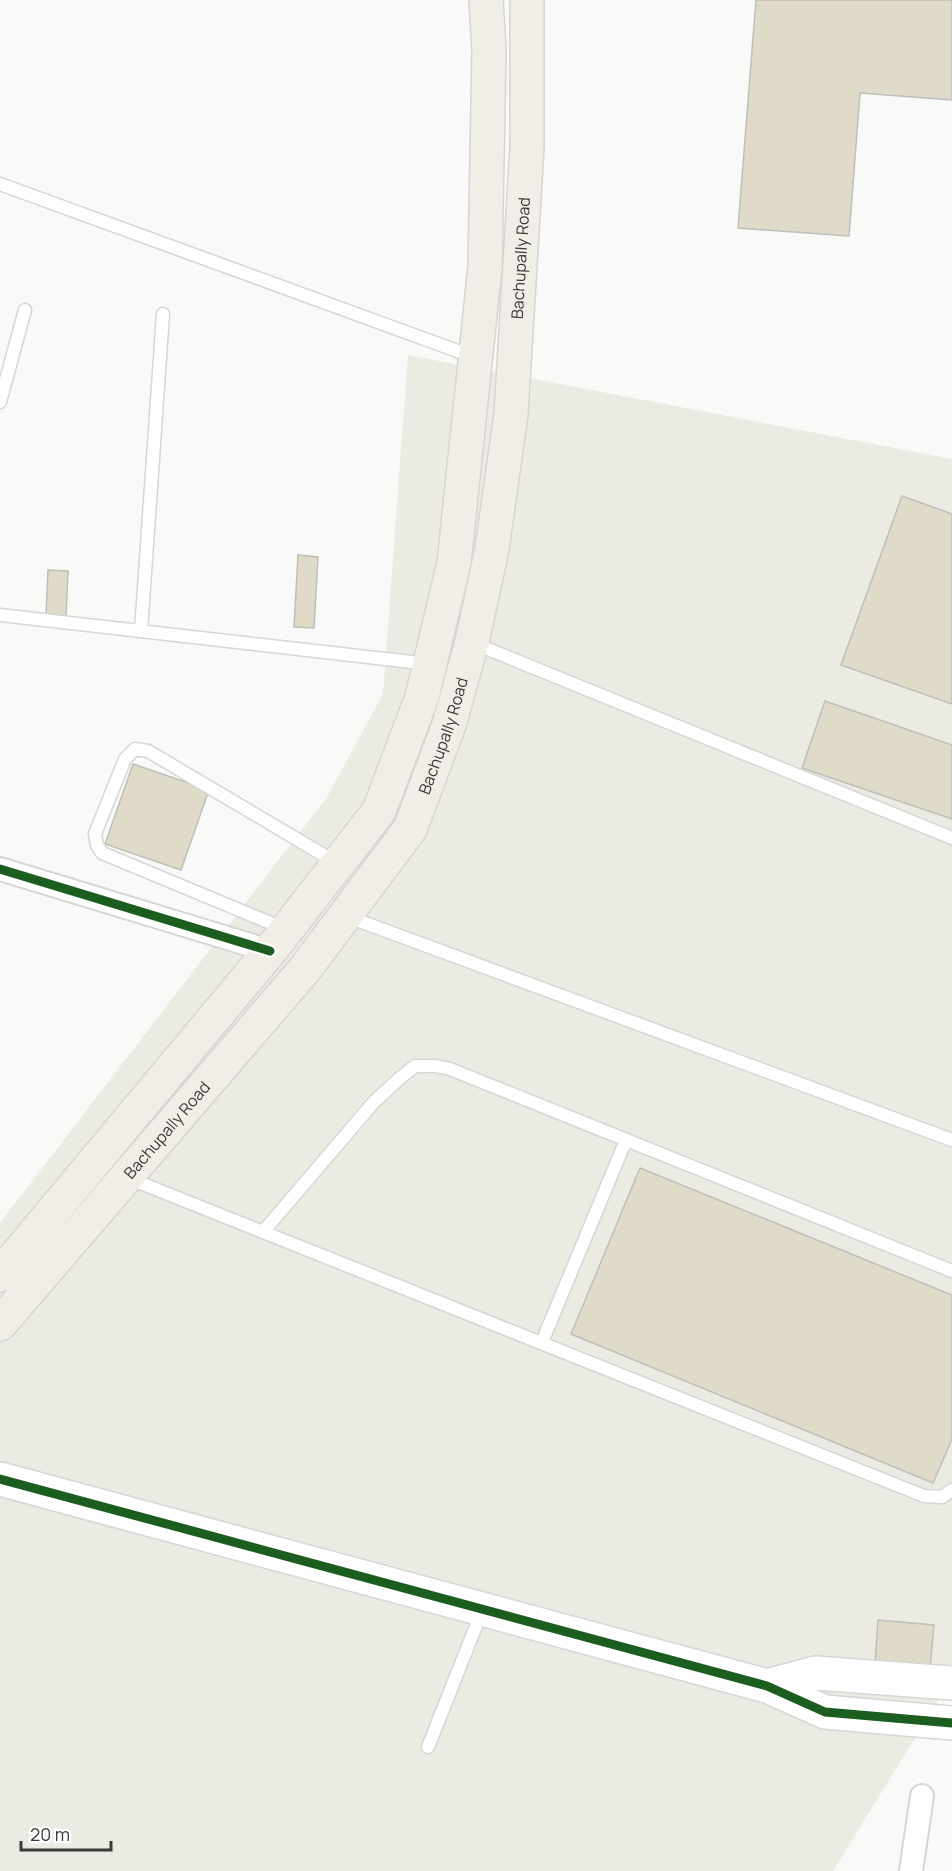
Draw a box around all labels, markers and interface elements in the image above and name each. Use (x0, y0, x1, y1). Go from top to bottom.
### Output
street label: Bachupally Road (506, 196, 535, 320)
street label: Bachupally Road (413, 675, 473, 797)
street label: Bachupally Road (119, 1076, 215, 1183)
scale bar (21, 1814, 111, 1852)
text: 20 m (30, 1822, 70, 1846)

